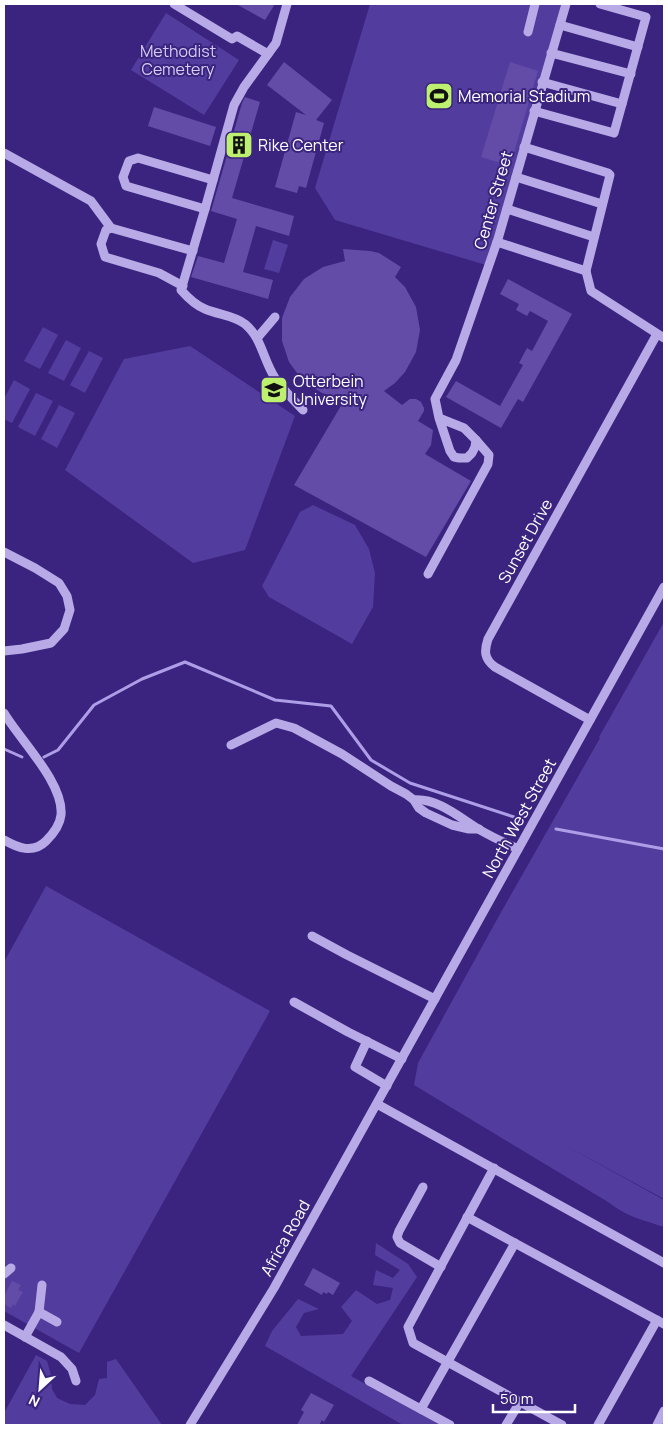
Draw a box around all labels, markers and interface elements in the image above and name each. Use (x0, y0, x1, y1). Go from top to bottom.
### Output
park label: Methodist Cemetery (140, 40, 216, 80)
sports icon: Memorial Stadium (424, 81, 454, 111)
place label: Memorial Stadium (458, 85, 590, 107)
building icon: Rike Center (224, 130, 254, 160)
place label: Rike Center (258, 134, 344, 156)
street label: Center Street (468, 148, 518, 252)
place label: Otterbein University (293, 370, 367, 410)
school or university icon: Otterbein University (259, 375, 289, 405)
street label: Sunset Drive (493, 495, 557, 587)
street label: North West Street (477, 754, 561, 882)
street label: Africa Road (255, 1196, 315, 1280)
north arrow (15, 1364, 65, 1414)
scale bar (493, 1382, 576, 1414)
text: 50 m (500, 1388, 534, 1409)
text: N (25, 1390, 43, 1412)

